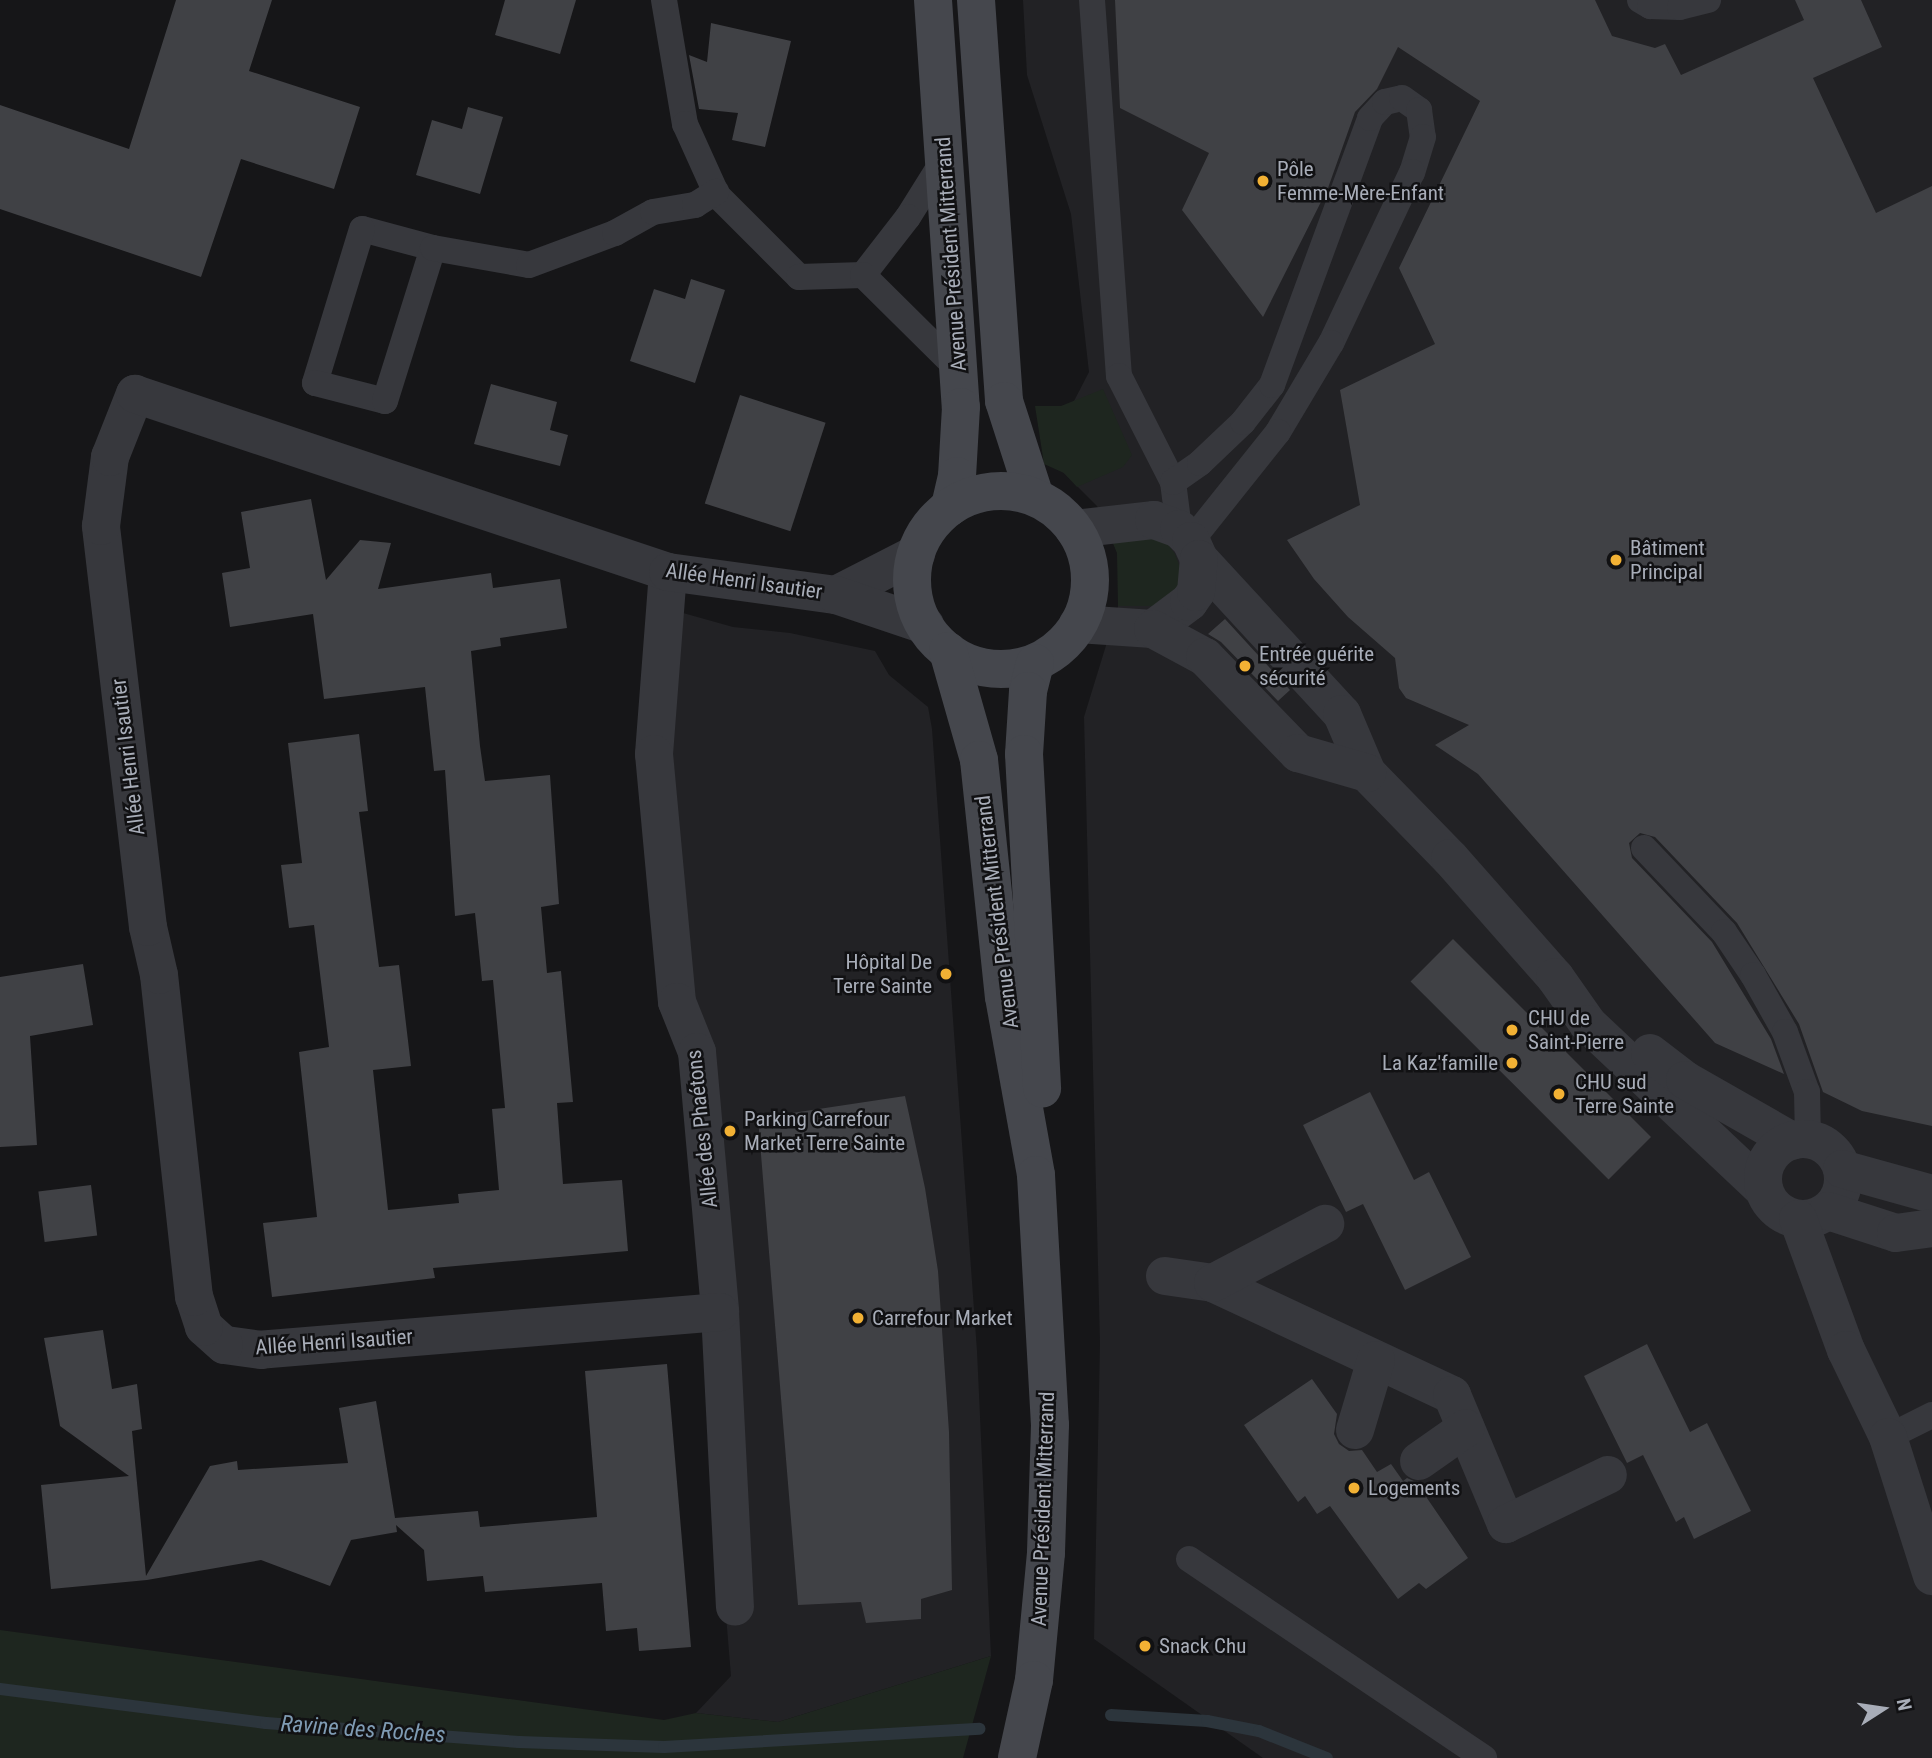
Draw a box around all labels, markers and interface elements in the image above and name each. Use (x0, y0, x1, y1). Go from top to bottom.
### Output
street label: Avenue Président Mitterrand (930, 136, 972, 372)
place label: Pôle Femme-Mère-Enfant (1277, 156, 1444, 206)
marker: Pôle Femme-Mère-Enfant (1255, 173, 1271, 189)
place label: Bâtiment Principal (1630, 535, 1705, 585)
marker: Bâtiment Principal (1608, 552, 1624, 568)
street label: Allée Henri Isautier (664, 558, 824, 604)
place label: Entrée guérite sécurité (1259, 641, 1374, 691)
marker: Entrée guérite sécurité (1237, 658, 1253, 674)
street label: Allée Henri Isautier (106, 677, 150, 837)
street label: Avenue Président Mitterrand (970, 794, 1024, 1030)
place label: Hôpital De Terre Sainte (833, 949, 932, 999)
marker: Hôpital De Terre Sainte (938, 966, 954, 982)
place label: CHU de Saint-Pierre (1528, 1005, 1624, 1055)
marker: CHU de Saint-Pierre (1502, 1020, 1522, 1040)
street label: Allée des Phaétons (681, 1049, 723, 1209)
place label: La Kaz'famille (1382, 1050, 1498, 1076)
marker: La Kaz'famille (1504, 1055, 1520, 1071)
place label: CHU sud Terre Sainte (1575, 1069, 1674, 1119)
marker: CHU sud Terre Sainte (1549, 1084, 1569, 1104)
place label: Parking Carrefour Market Terre Sainte (744, 1106, 905, 1156)
marker: Parking Carrefour Market Terre Sainte (722, 1123, 738, 1139)
place label: Carrefour Market (872, 1305, 1013, 1331)
marker: Carrefour Market (850, 1310, 866, 1326)
street label: Allée Henri Isautier (254, 1324, 414, 1360)
street label: Avenue Président Mitterrand (1026, 1391, 1060, 1627)
place label: Logements (1368, 1475, 1460, 1501)
marker: Logements (1346, 1480, 1362, 1496)
place label: Snack Chu (1159, 1633, 1246, 1659)
marker: Snack Chu (1137, 1638, 1153, 1654)
north arrow (1848, 1674, 1918, 1744)
text: N (1892, 1696, 1916, 1713)
water label: Ravine des Roches (280, 1710, 446, 1750)

